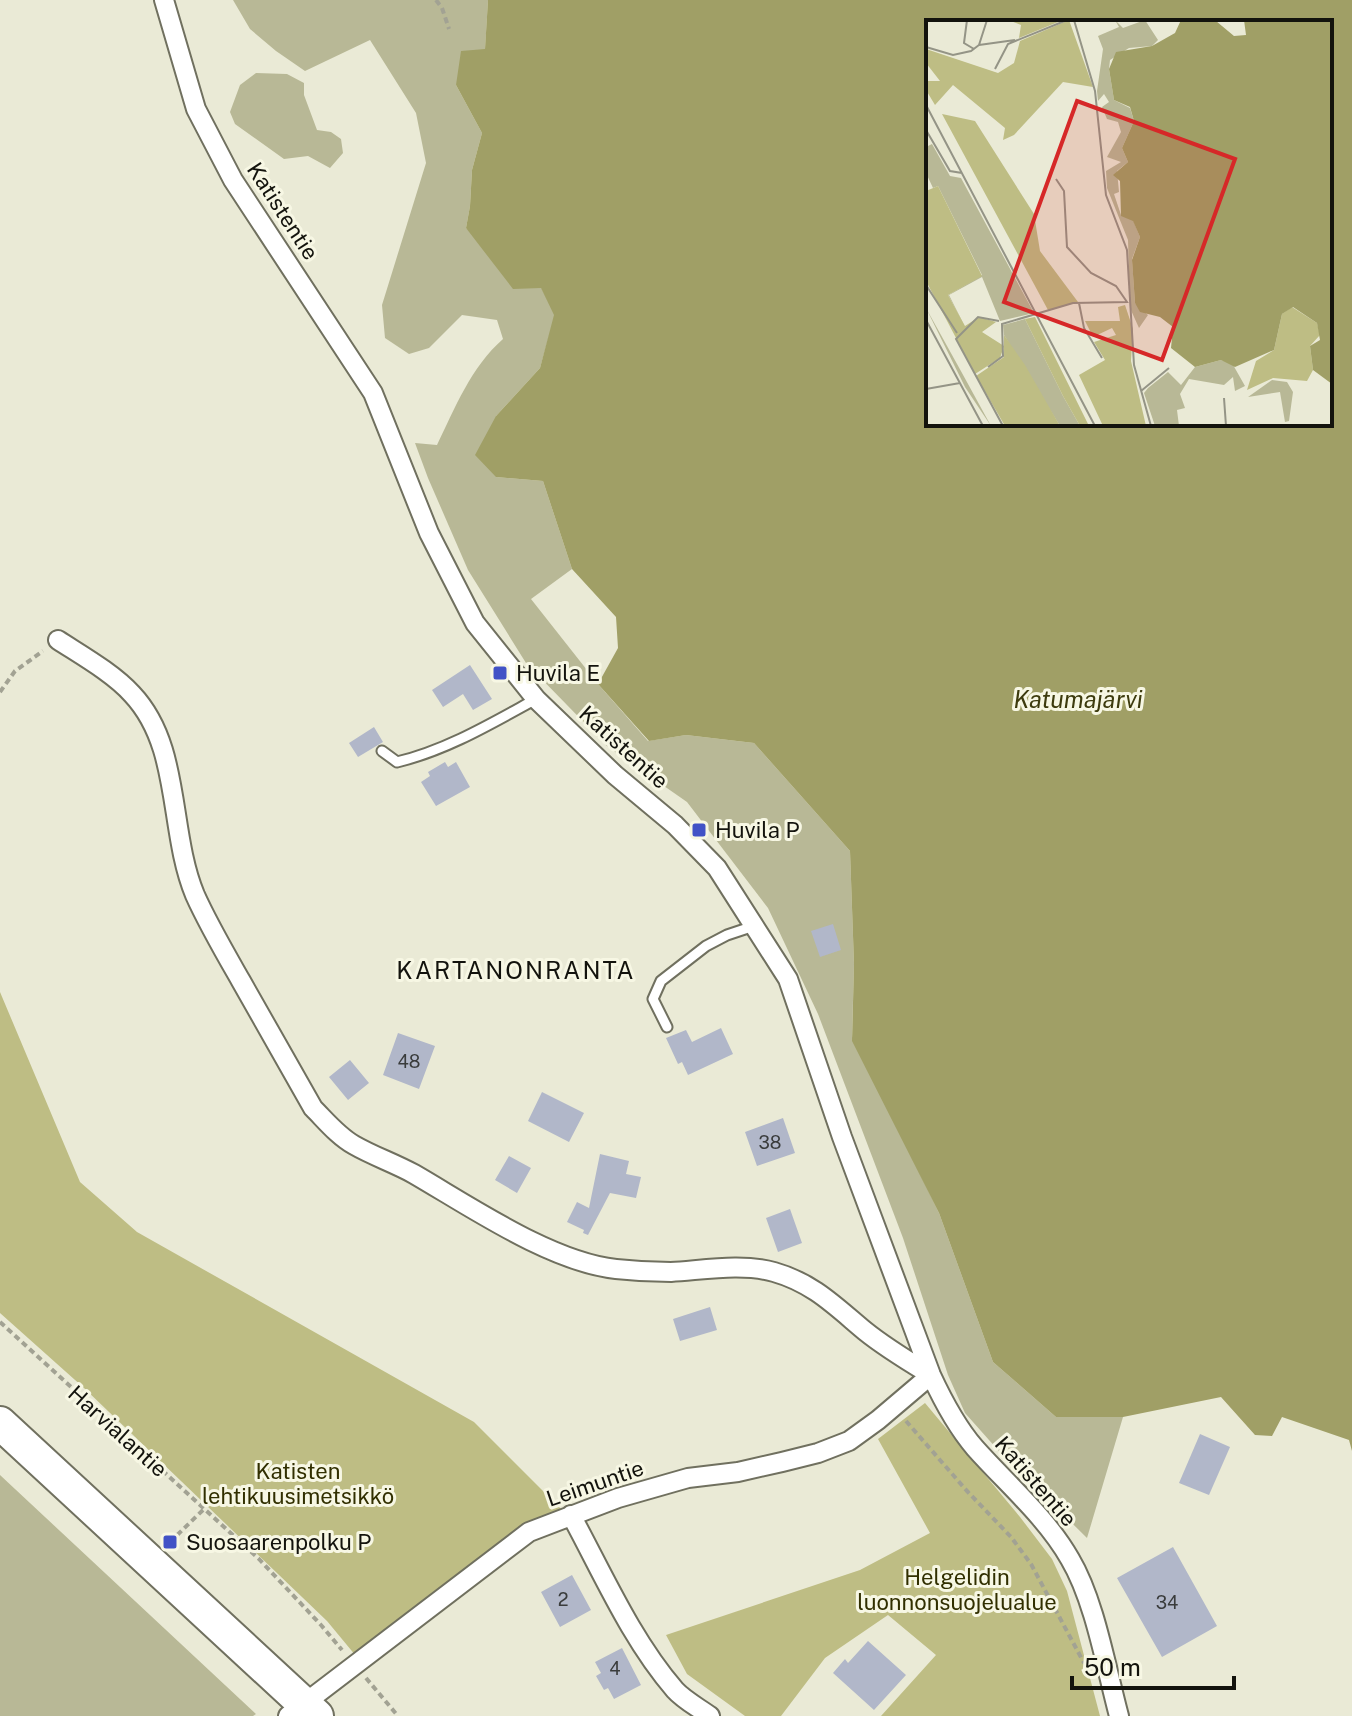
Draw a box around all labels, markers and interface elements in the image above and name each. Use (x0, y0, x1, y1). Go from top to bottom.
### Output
inset map (926, 20, 1332, 426)
street label: Katistentie (242, 157, 324, 265)
place label: Huvila E (516, 660, 600, 686)
marker: Huvila E (491, 664, 509, 682)
water label: Katumajärvi (1013, 685, 1143, 713)
street label: Katistentie (574, 700, 674, 794)
place label: Huvila P (715, 817, 799, 843)
marker: Huvila P (690, 821, 708, 839)
district label: KARTANONRANTA (396, 956, 636, 984)
house number: 48 (398, 1051, 420, 1072)
house number: 38 (759, 1132, 781, 1153)
street label: Harvialantie (63, 1380, 173, 1482)
street label: Katistentie (990, 1431, 1082, 1531)
street label: Leimuntie (543, 1454, 647, 1512)
park label: Katisten lehtikuusimetsikkö (202, 1458, 394, 1509)
place label: Suosaarenpolku P (186, 1529, 371, 1555)
marker: Suosaarenpolku P (161, 1533, 179, 1551)
park label: Helgelidin luonnonsuojelualue (857, 1564, 1057, 1615)
house number: 2 (558, 1589, 568, 1610)
house number: 34 (1156, 1592, 1178, 1613)
scale bar (1072, 1640, 1234, 1690)
text: 50 m (1084, 1653, 1141, 1681)
house number: 4 (609, 1658, 621, 1679)

